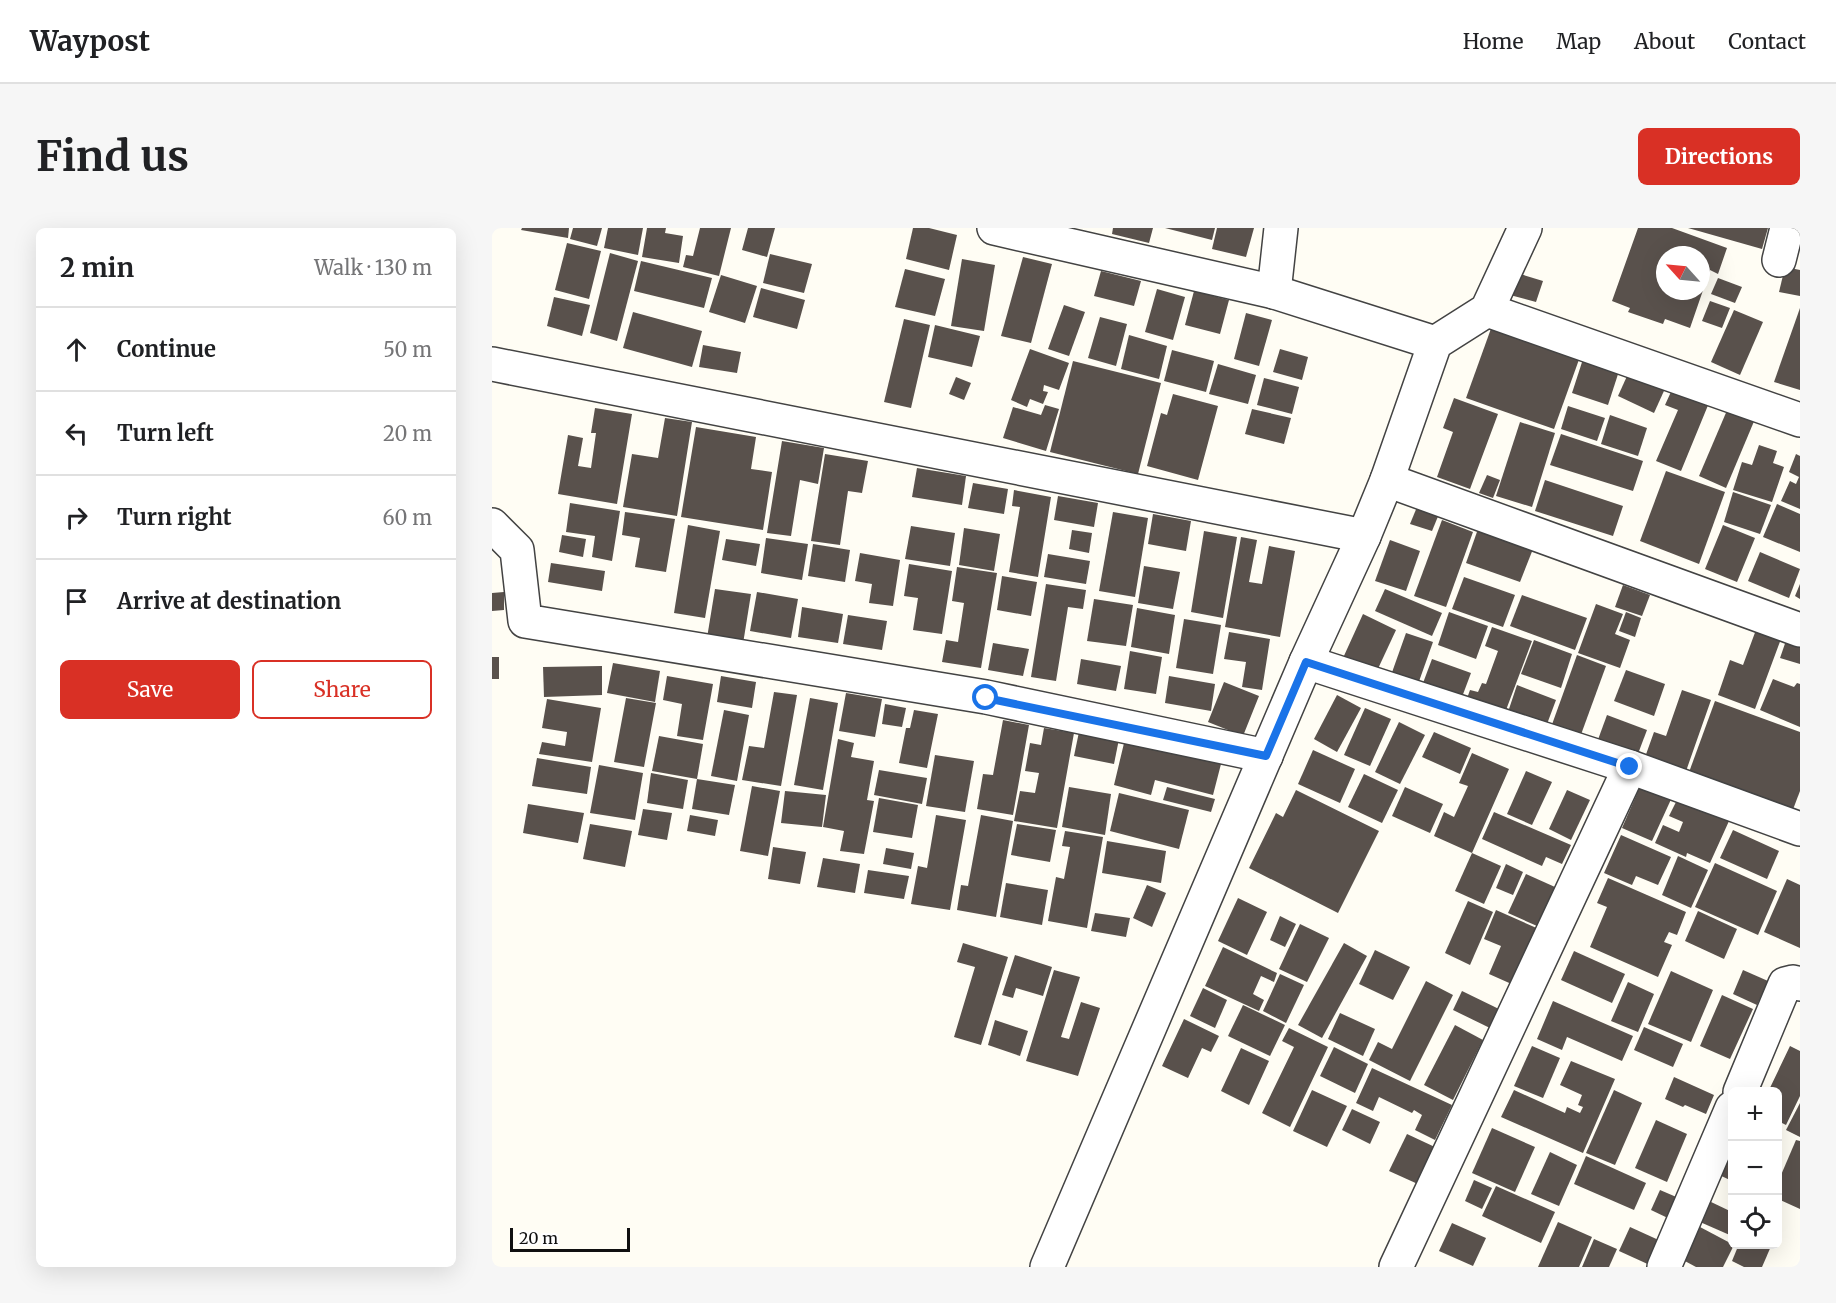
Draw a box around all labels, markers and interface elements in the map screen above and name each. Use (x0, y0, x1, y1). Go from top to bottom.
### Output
text: Waypost (30, 23, 150, 59)
text: Home (1463, 28, 1523, 55)
text: Map (1556, 28, 1601, 55)
text: About (1634, 28, 1695, 55)
text: Contact (1728, 28, 1806, 55)
button: Directions (1638, 128, 1800, 185)
text: Find us (36, 130, 189, 182)
north arrow (1656, 246, 1710, 300)
text: 2 min (60, 251, 134, 284)
text: Walk · 130 m (314, 255, 432, 280)
icon: ahead (60, 333, 93, 366)
text: Continue (117, 335, 216, 363)
text: 50 m (383, 337, 432, 362)
icon: left (60, 417, 93, 450)
text: Turn left (117, 419, 214, 447)
text: 20 m (383, 421, 432, 446)
icon: right (60, 501, 93, 534)
text: Turn right (117, 503, 231, 531)
text: 60 m (382, 505, 432, 530)
icon: arrive (60, 585, 93, 618)
text: Arrive at destination (117, 587, 341, 615)
button: Save (60, 660, 240, 719)
button: Share (252, 660, 432, 719)
route start (972, 684, 998, 710)
route end (1616, 753, 1642, 779)
map controls (1728, 1087, 1782, 1249)
button: + (1728, 1087, 1782, 1141)
button: − (1728, 1141, 1782, 1195)
button: locate (1728, 1195, 1782, 1249)
scale bar (510, 1225, 630, 1252)
text: 20 m (519, 1228, 558, 1248)

